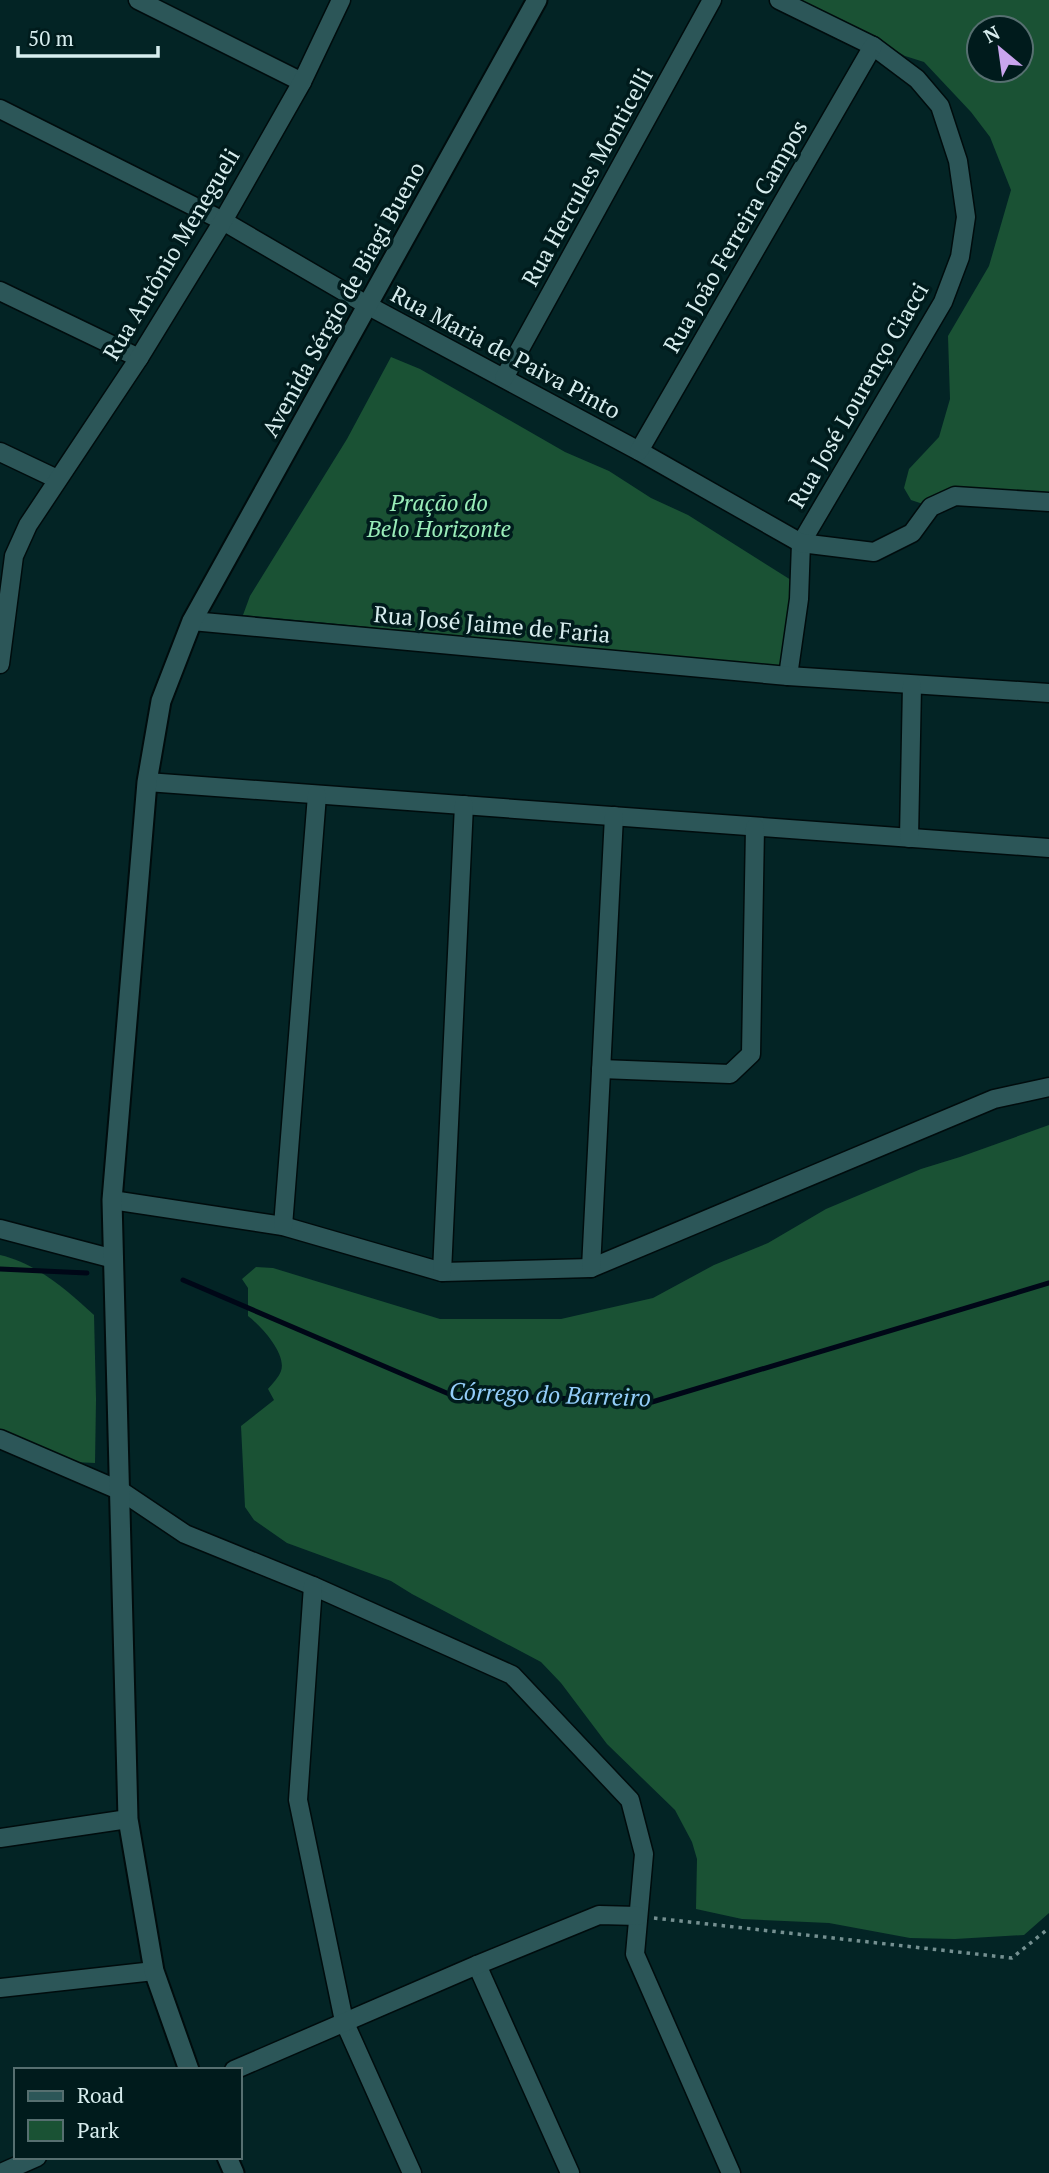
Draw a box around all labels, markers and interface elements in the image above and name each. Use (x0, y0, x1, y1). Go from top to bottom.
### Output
scale bar (18, 14, 158, 58)
north arrow (965, 14, 1035, 84)
text: N (979, 19, 1004, 48)
text: 50 m (28, 24, 74, 52)
street label: Rua Hercules Monticelli (514, 62, 660, 291)
street label: Rua João Ferreira Campos (656, 114, 814, 358)
street label: Rua Antônio Menegueli (95, 142, 247, 366)
street label: Avenida Sérgio de Biagi Bueno (254, 156, 432, 442)
street label: Rua José Lourenço Ciacci (781, 277, 935, 513)
street label: Rua Maria de Paiva Pinto (386, 278, 626, 426)
park label: Pração do Belo Horizonte (366, 487, 511, 544)
street label: Rua José Jaime de Faria (372, 598, 612, 650)
water label: Córrego do Barreiro (449, 1374, 651, 1414)
legend (14, 2068, 242, 2159)
text: Road (77, 2081, 124, 2109)
text: Park (77, 2116, 119, 2144)

